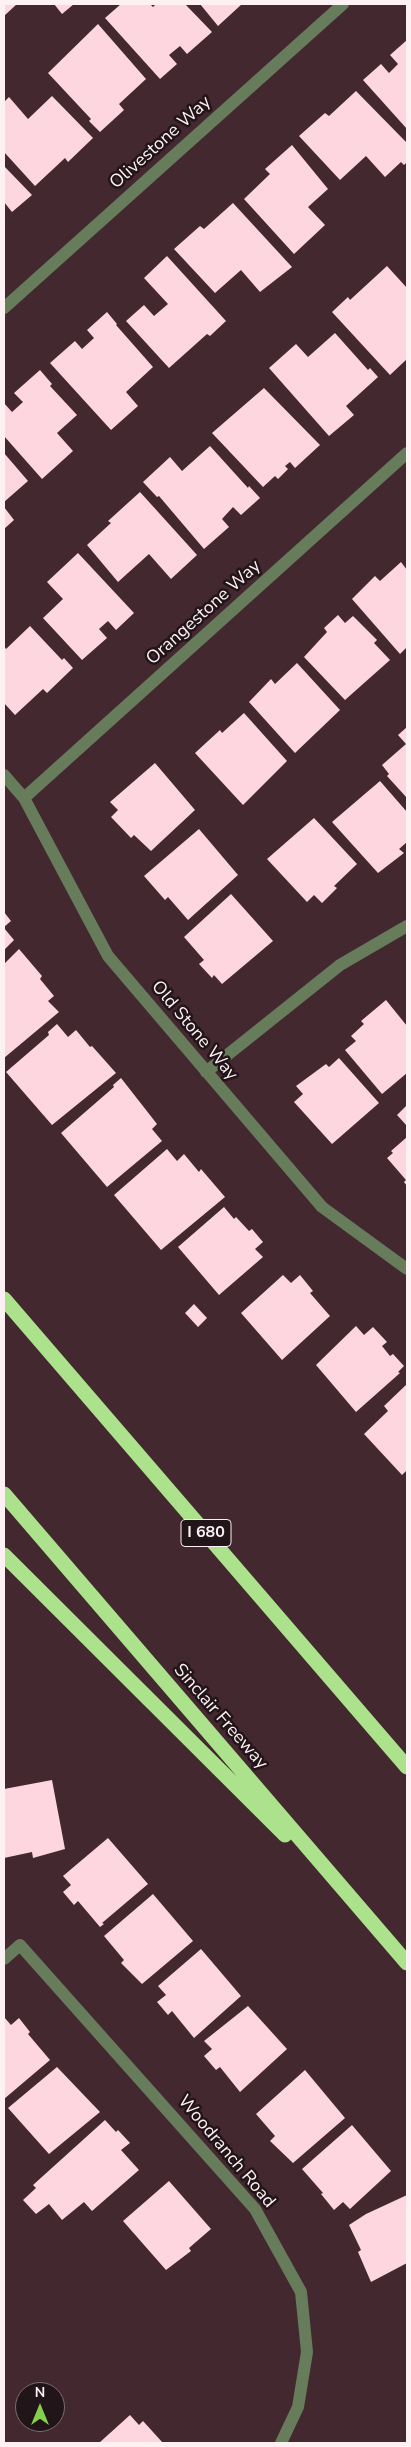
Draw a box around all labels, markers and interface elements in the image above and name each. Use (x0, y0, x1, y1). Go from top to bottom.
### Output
street label: Olivestone Way (106, 92, 216, 194)
street label: Orangestone Way (142, 556, 266, 670)
street label: Old Stone Way (146, 977, 242, 1085)
road number: I 680 (181, 1520, 231, 1546)
street label: Sinclair Freeway (168, 1660, 272, 1774)
street label: Woodranch Road (173, 2091, 279, 2213)
north arrow (15, 2382, 65, 2432)
text: N (35, 2383, 45, 2402)

